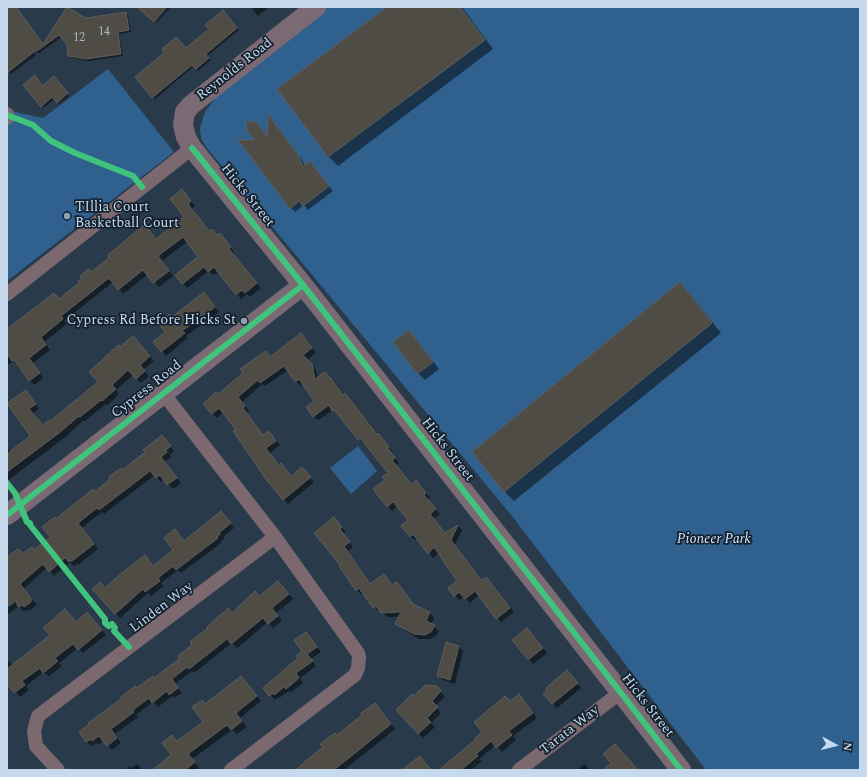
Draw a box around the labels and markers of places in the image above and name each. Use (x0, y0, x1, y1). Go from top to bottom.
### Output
place label: TIllia Court Basketball Court (75, 200, 179, 232)
marker: TIllia Court Basketball Court (62, 211, 72, 221)
place label: Cypress Rd Before Hicks St (66, 313, 236, 329)
marker: Cypress Rd Before Hicks St (239, 316, 249, 326)

